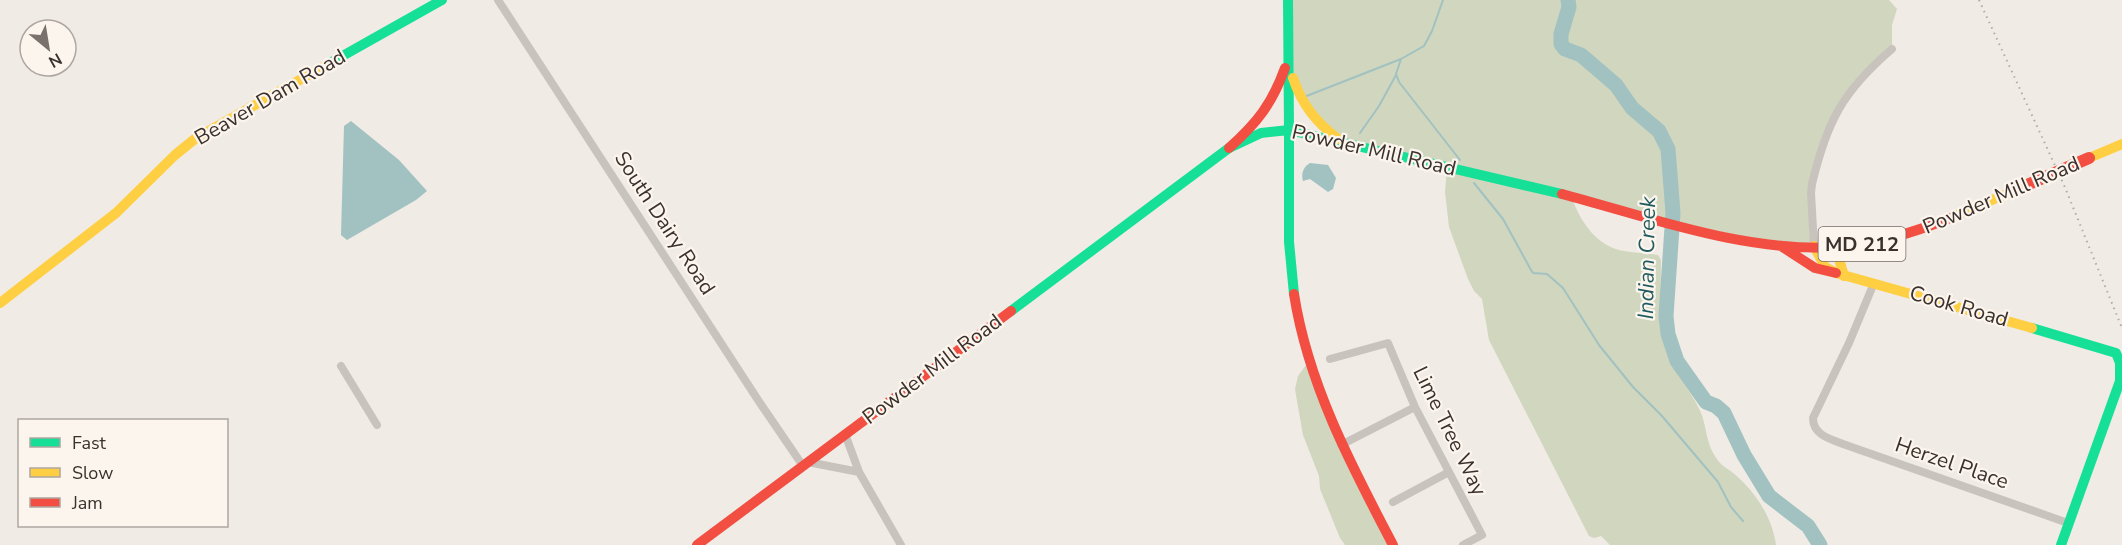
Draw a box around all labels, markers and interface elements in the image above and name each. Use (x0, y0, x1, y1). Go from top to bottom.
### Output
north arrow (18, 18, 78, 78)
street label: Beaver Dam Road (189, 42, 351, 152)
text: N (44, 48, 66, 73)
street label: Powder Mill Road (1289, 117, 1459, 183)
street label: South Dairy Road (608, 146, 722, 300)
street label: Powder Mill Road (1918, 149, 2084, 241)
water label: Indian Creek (1631, 195, 1663, 320)
road number: MD 212 (1818, 227, 1906, 261)
street label: Cook Road (1906, 279, 2012, 333)
street label: Powder Mill Road (857, 307, 1007, 431)
street label: Lime Tree Way (1407, 362, 1494, 501)
legend (18, 419, 228, 527)
street label: Herzel Place (1891, 430, 2013, 496)
text: Fast (72, 431, 107, 455)
text: Slow (72, 461, 113, 485)
text: Jam (71, 491, 103, 515)

